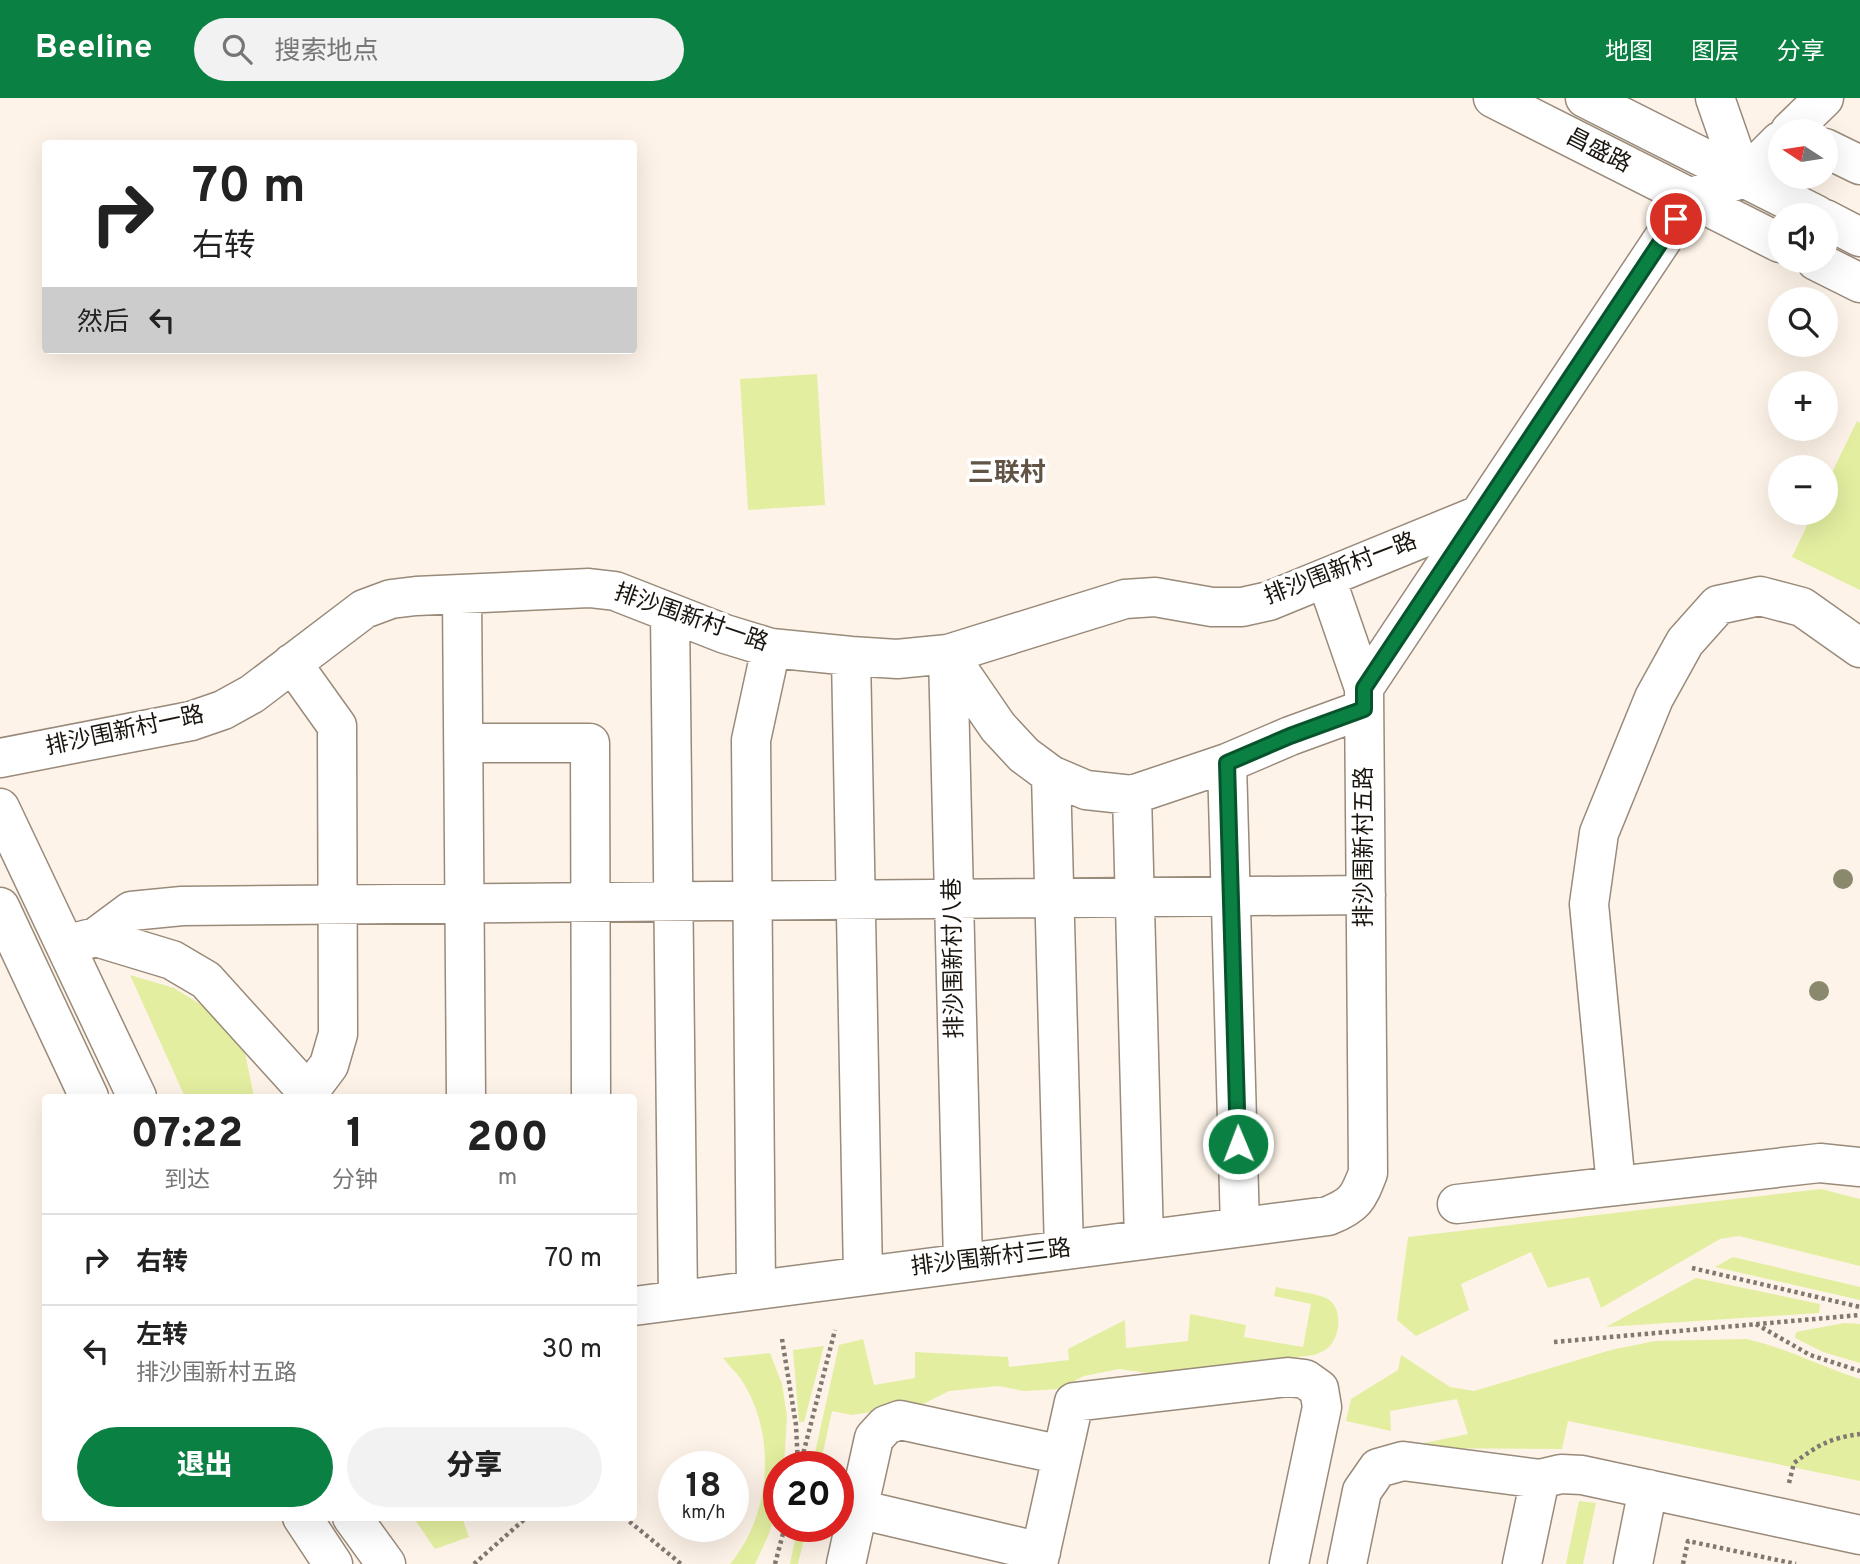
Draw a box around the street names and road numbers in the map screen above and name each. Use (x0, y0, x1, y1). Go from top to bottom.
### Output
street label: 昌盛路 (1561, 123, 1635, 181)
street label: 排沙围新村一路 (1261, 528, 1421, 612)
street label: 排沙围新村一路 (610, 579, 772, 659)
street label: 排沙围新村一路 (43, 701, 207, 763)
street label: 排沙围新村五路 (1351, 767, 1380, 928)
street label: 排沙围新村八巷 (939, 877, 971, 1039)
street label: 排沙围新村三路 (909, 1235, 1073, 1283)

